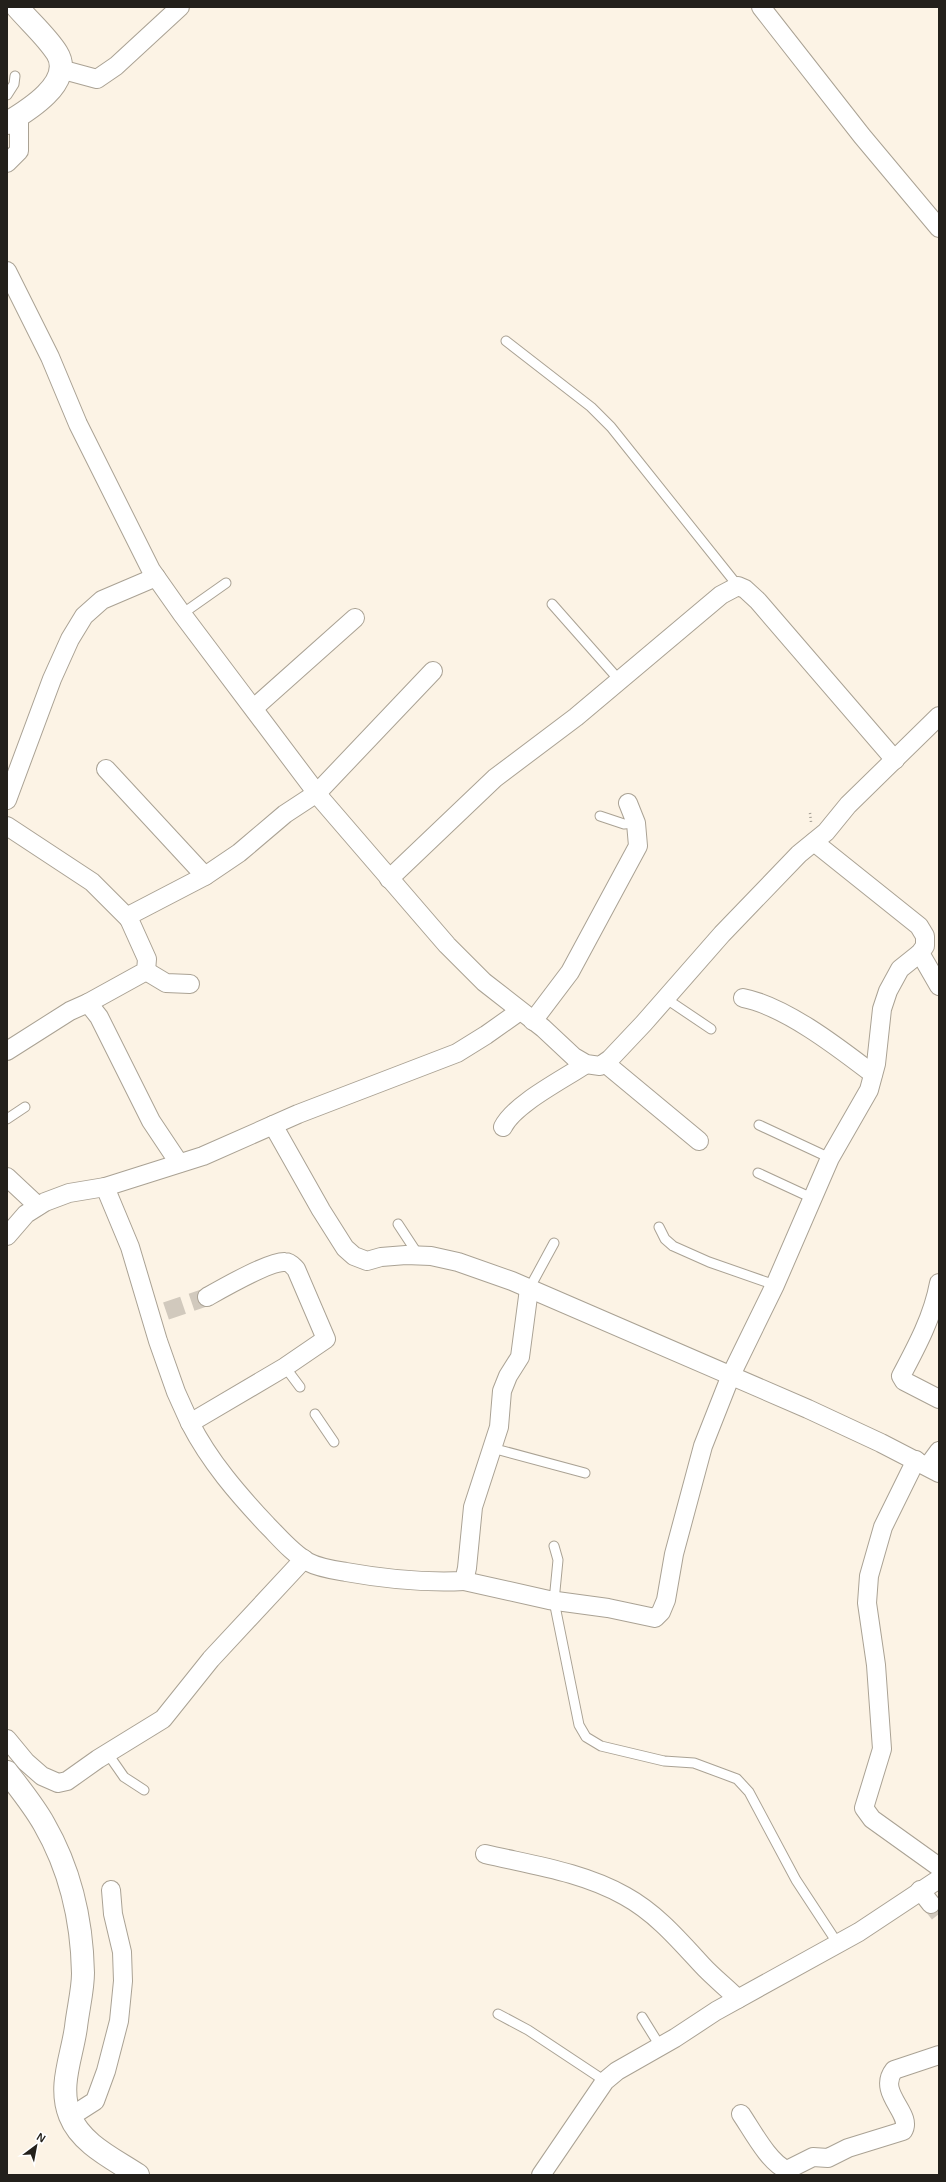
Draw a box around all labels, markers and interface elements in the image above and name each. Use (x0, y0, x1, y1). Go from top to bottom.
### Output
north arrow (16, 2126, 56, 2166)
text: N (35, 2130, 48, 2145)

